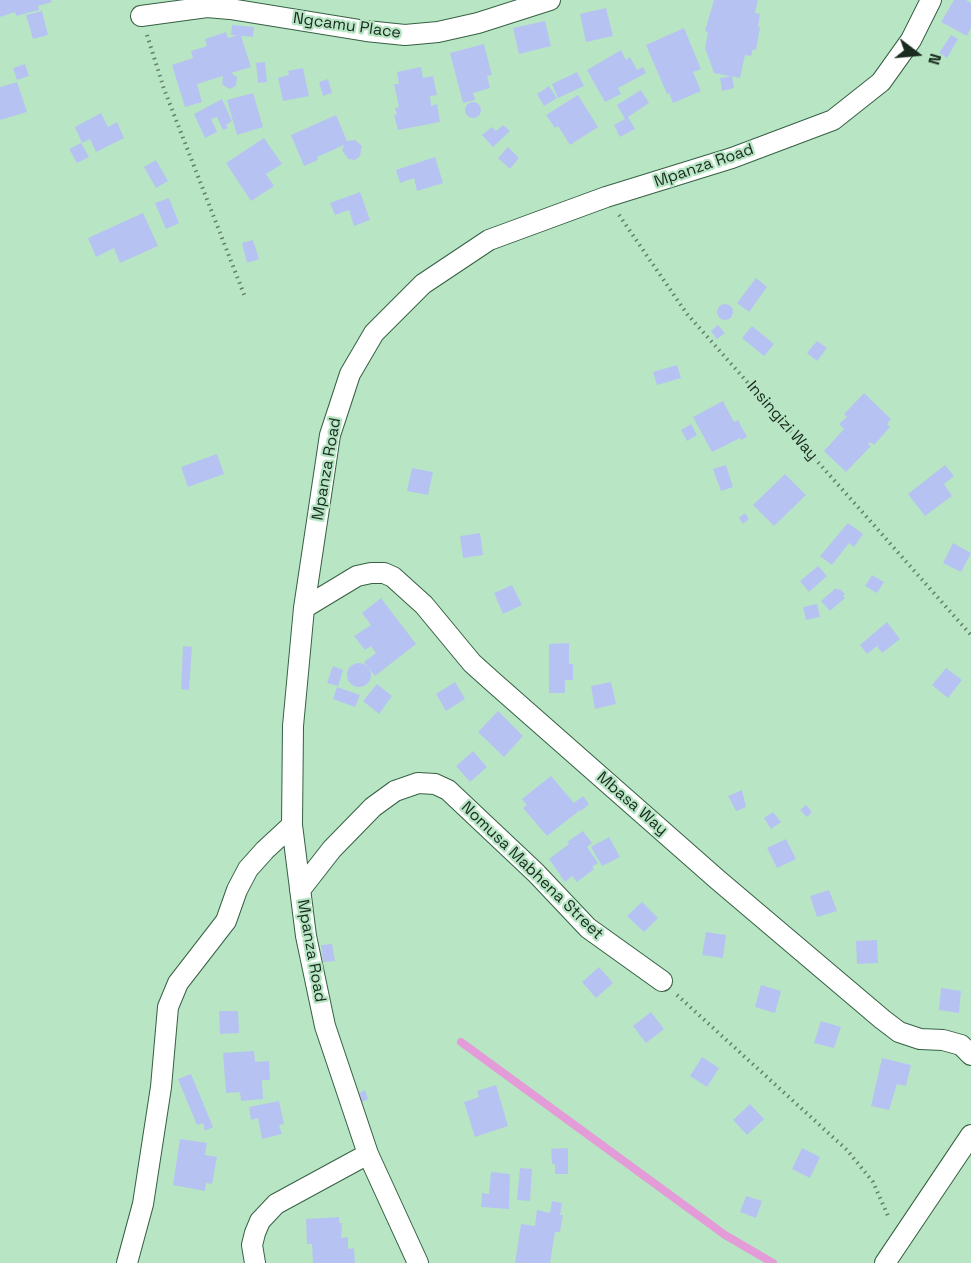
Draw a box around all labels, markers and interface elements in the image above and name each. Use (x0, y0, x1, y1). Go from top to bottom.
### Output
street label: Ngcamu Place (292, 9, 402, 43)
north arrow (887, 24, 947, 84)
text: N (923, 51, 946, 67)
street label: Mpanza Road (652, 140, 756, 192)
street label: Insingizi Way (742, 377, 822, 465)
street label: Mpanza Road (309, 416, 345, 522)
street label: Mbasa Way (593, 768, 671, 840)
street label: Nomusa Mabhena Street (457, 798, 607, 944)
street label: Mpanza Road (293, 898, 329, 1004)

